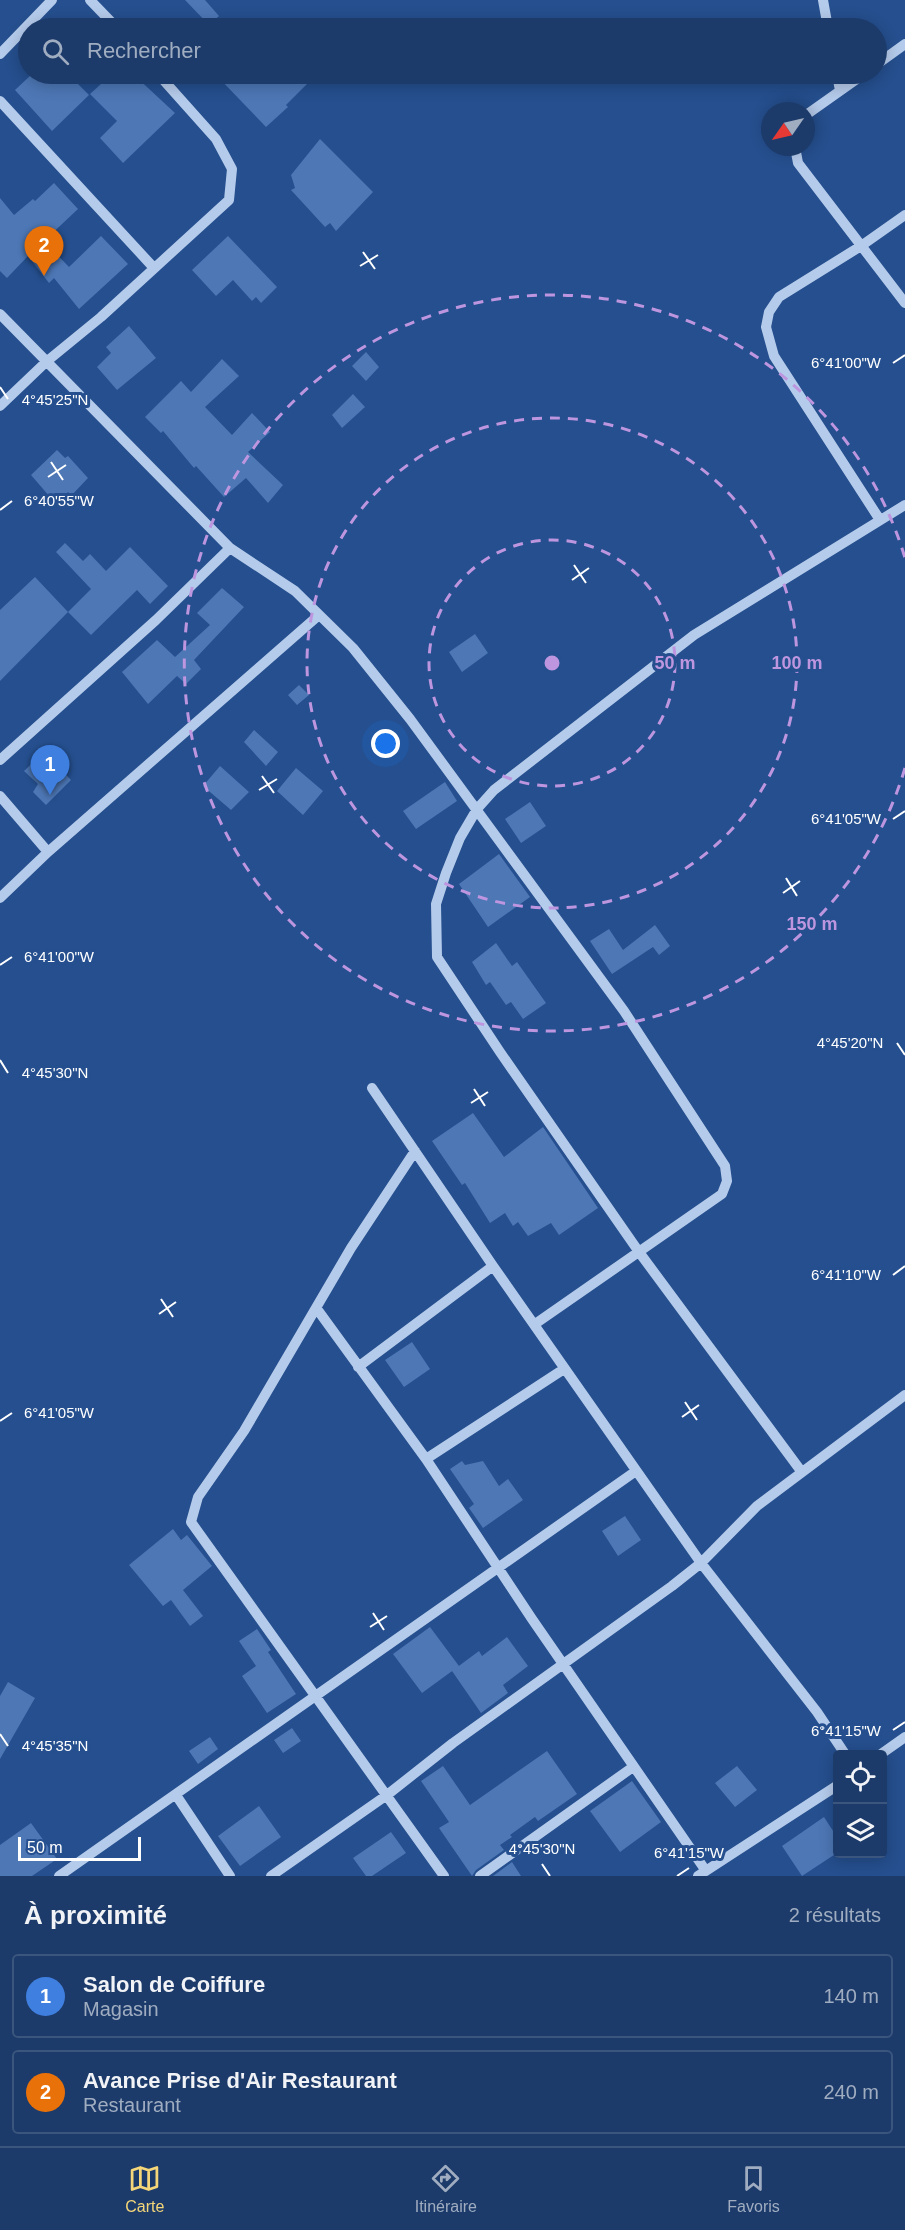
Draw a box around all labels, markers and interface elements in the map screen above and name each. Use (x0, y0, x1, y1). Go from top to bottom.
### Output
search box (18, 18, 887, 84)
icon: search (39, 35, 72, 68)
text: Rechercher (87, 38, 201, 63)
north arrow (761, 102, 815, 156)
pin: 2 (24, 226, 63, 276)
text: 6°41'00"W (811, 354, 882, 371)
text: 4°45'25"N (22, 391, 88, 408)
text: 6°40'55"W (24, 492, 95, 509)
centre of rings (542, 653, 562, 673)
text: 50 m (654, 653, 696, 673)
text: 100 m (771, 653, 823, 673)
your location (371, 729, 400, 758)
pin: 1 (31, 746, 70, 795)
text: 6°41'05"W (811, 810, 882, 827)
text: 150 m (786, 914, 838, 934)
text: 6°41'00"W (24, 948, 95, 965)
text: 4°45'20"N (817, 1034, 883, 1051)
text: 4°45'30"N (22, 1064, 88, 1081)
text: 6°41'10"W (811, 1266, 882, 1283)
text: 6°41'05"W (24, 1404, 95, 1421)
text: 6°41'15"W (811, 1722, 882, 1739)
text: 4°45'35"N (22, 1737, 88, 1754)
map controls (833, 1750, 887, 1858)
button: locate (833, 1750, 887, 1804)
button: layers (833, 1804, 887, 1858)
scale bar (18, 1834, 141, 1862)
text: 50 m (27, 1839, 63, 1856)
text: 4°45'30"N (509, 1840, 575, 1857)
text: 6°41'15"W (654, 1844, 725, 1861)
text: À proximité (24, 1900, 167, 1930)
text: 2 résultats (789, 1904, 881, 1926)
text: Salon de Coiffure (83, 1972, 265, 1997)
text: 1 (40, 1985, 51, 2007)
text: 140 m (823, 1985, 879, 2007)
text: Magasin (83, 1998, 159, 2020)
text: Avance Prise d'Air Restaurant (83, 2068, 397, 2093)
text: 2 (40, 2081, 51, 2103)
text: 240 m (823, 2081, 879, 2103)
text: Restaurant (83, 2094, 181, 2116)
tab: Carte (125, 2162, 164, 2216)
tab: Itinéraire (415, 2162, 477, 2216)
tab: Favoris (727, 2162, 780, 2216)

